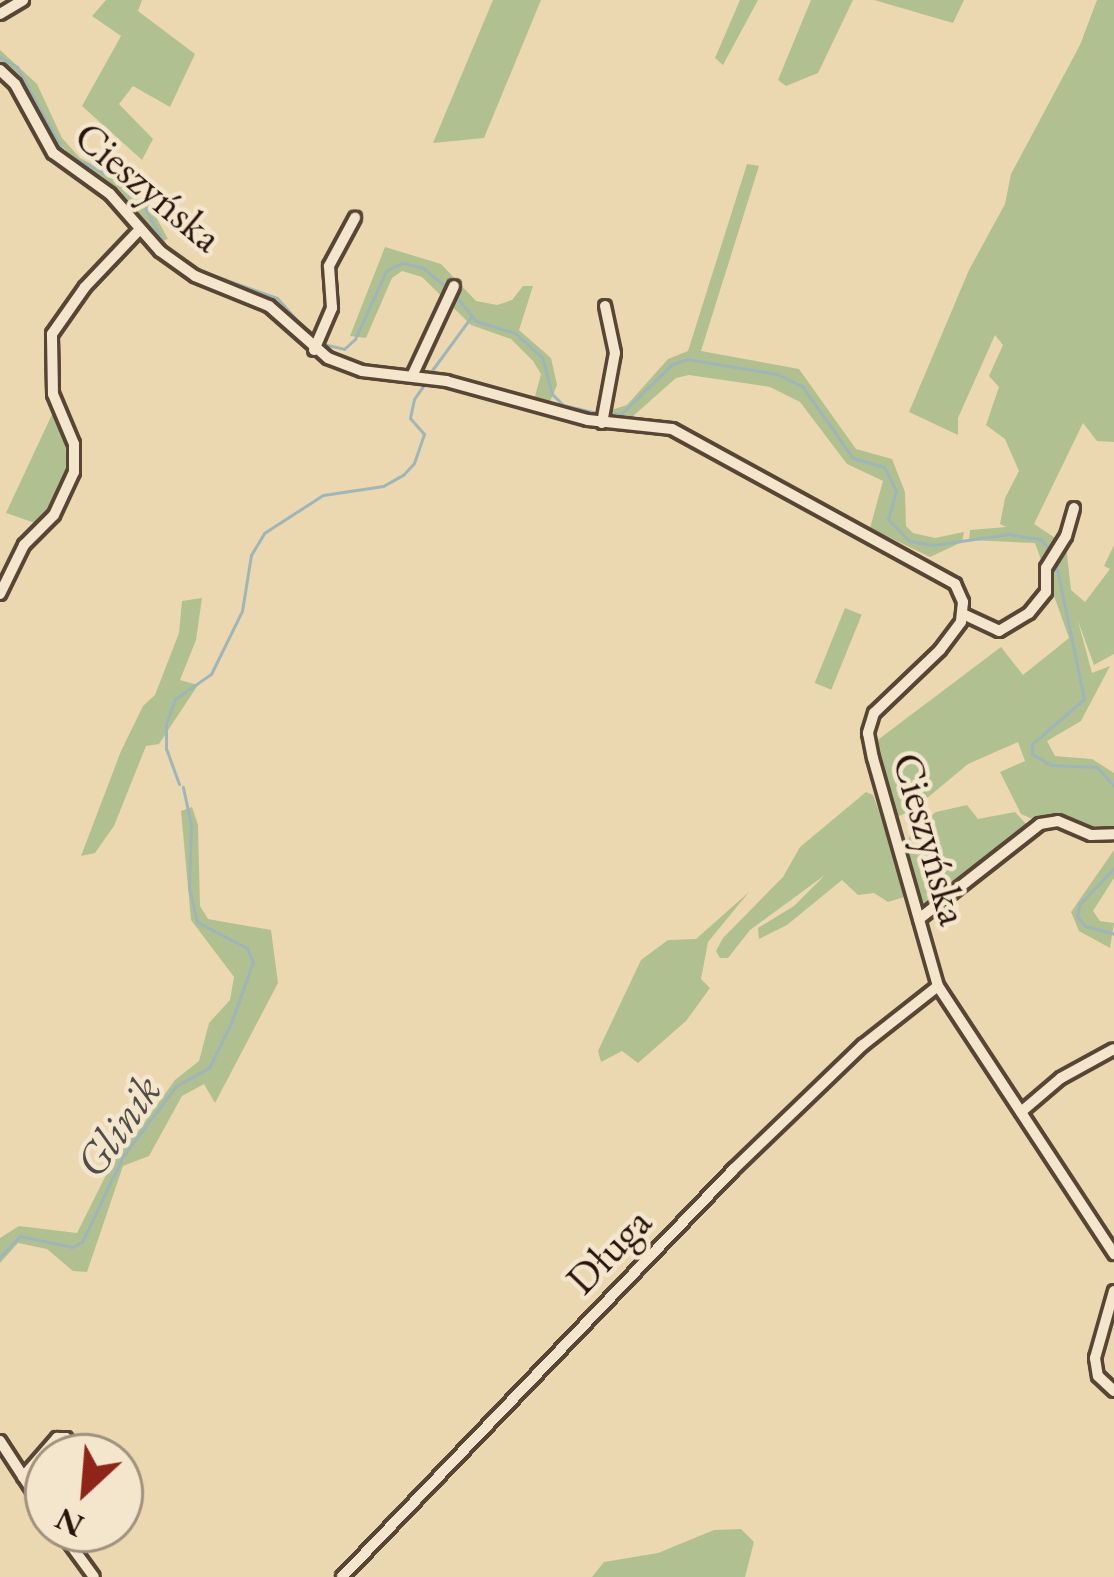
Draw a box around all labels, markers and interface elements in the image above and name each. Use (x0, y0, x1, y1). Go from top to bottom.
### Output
street label: Cieszyńska (64, 111, 232, 263)
street label: Cieszyńska (881, 747, 979, 931)
water label: Glinik (64, 1064, 172, 1188)
street label: Długa (556, 1197, 662, 1305)
north arrow (24, 1433, 144, 1553)
text: N (48, 1498, 91, 1548)

